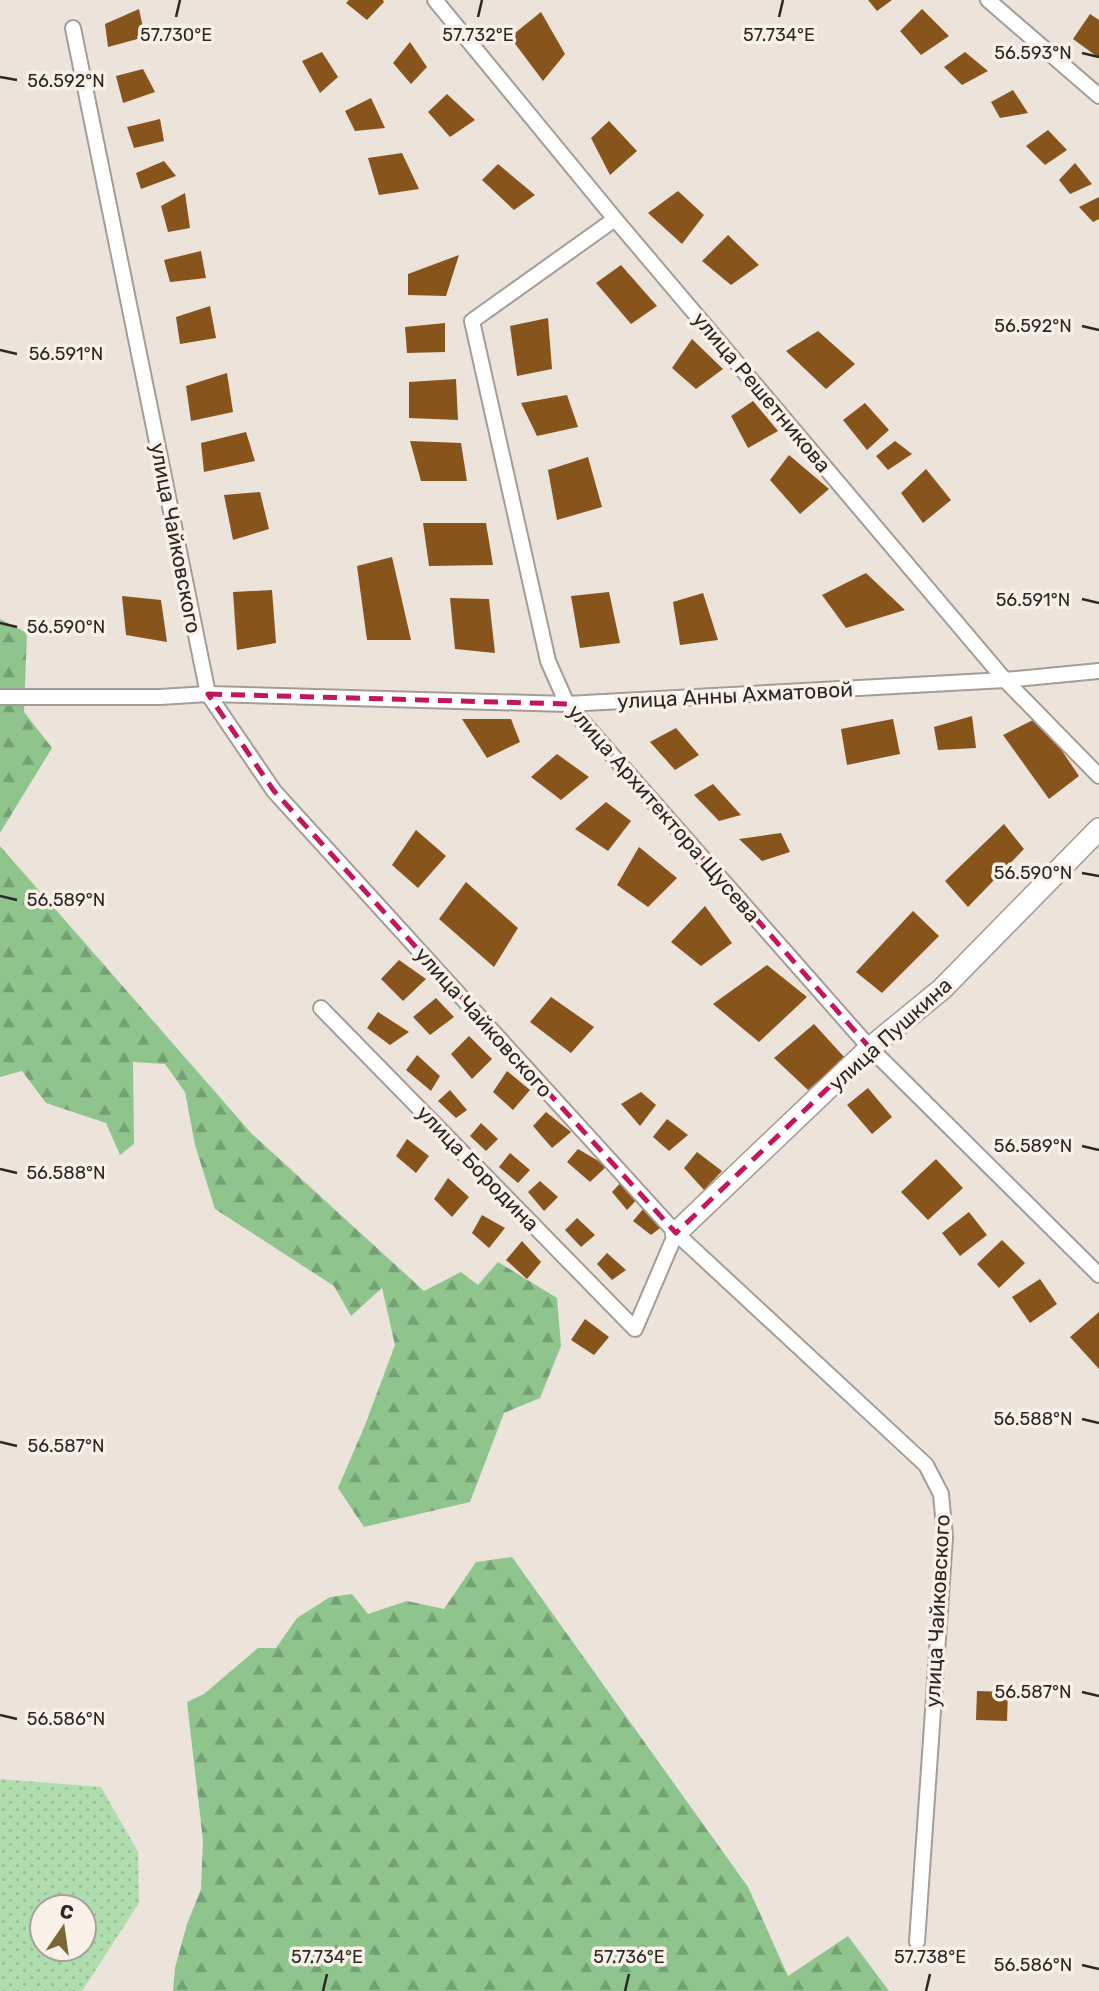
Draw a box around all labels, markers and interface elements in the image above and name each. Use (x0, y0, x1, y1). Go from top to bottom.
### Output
text: 57.730°E (140, 24, 212, 46)
text: 57.732°E (442, 24, 514, 46)
text: 57.734°E (743, 24, 815, 46)
text: 56.593°N (994, 42, 1072, 64)
text: 56.592°N (27, 70, 105, 92)
street label: улица Решетникова (688, 307, 836, 477)
text: 56.592°N (994, 315, 1072, 337)
text: 56.591°N (29, 343, 103, 365)
street label: улица Чайковского (145, 441, 207, 635)
text: 56.591°N (996, 589, 1070, 611)
text: 56.590°N (27, 616, 105, 638)
street label: улица Анны Ахматовой (617, 676, 853, 714)
street label: улица Архитектора Щусева (563, 699, 765, 927)
text: 56.590°N (994, 862, 1072, 884)
text: 56.589°N (27, 889, 105, 911)
street label: улица Чайковского (410, 942, 558, 1102)
street label: улица Пушкина (823, 972, 957, 1096)
street label: улица Бородина (412, 1100, 544, 1236)
text: 56.589°N (994, 1135, 1072, 1157)
text: 56.588°N (26, 1162, 106, 1184)
text: 56.588°N (993, 1408, 1073, 1430)
text: 56.587°N (28, 1435, 104, 1457)
street label: улица Чайковского (919, 1514, 955, 1708)
text: 56.587°N (995, 1681, 1071, 1703)
text: 56.586°N (27, 1708, 105, 1730)
north arrow (28, 1893, 98, 1963)
text: С (58, 1899, 76, 1925)
text: 57.734°E (291, 1946, 363, 1968)
text: 57.736°E (593, 1946, 665, 1968)
text: 57.738°E (894, 1946, 966, 1968)
text: 56.586°N (994, 1954, 1072, 1976)

